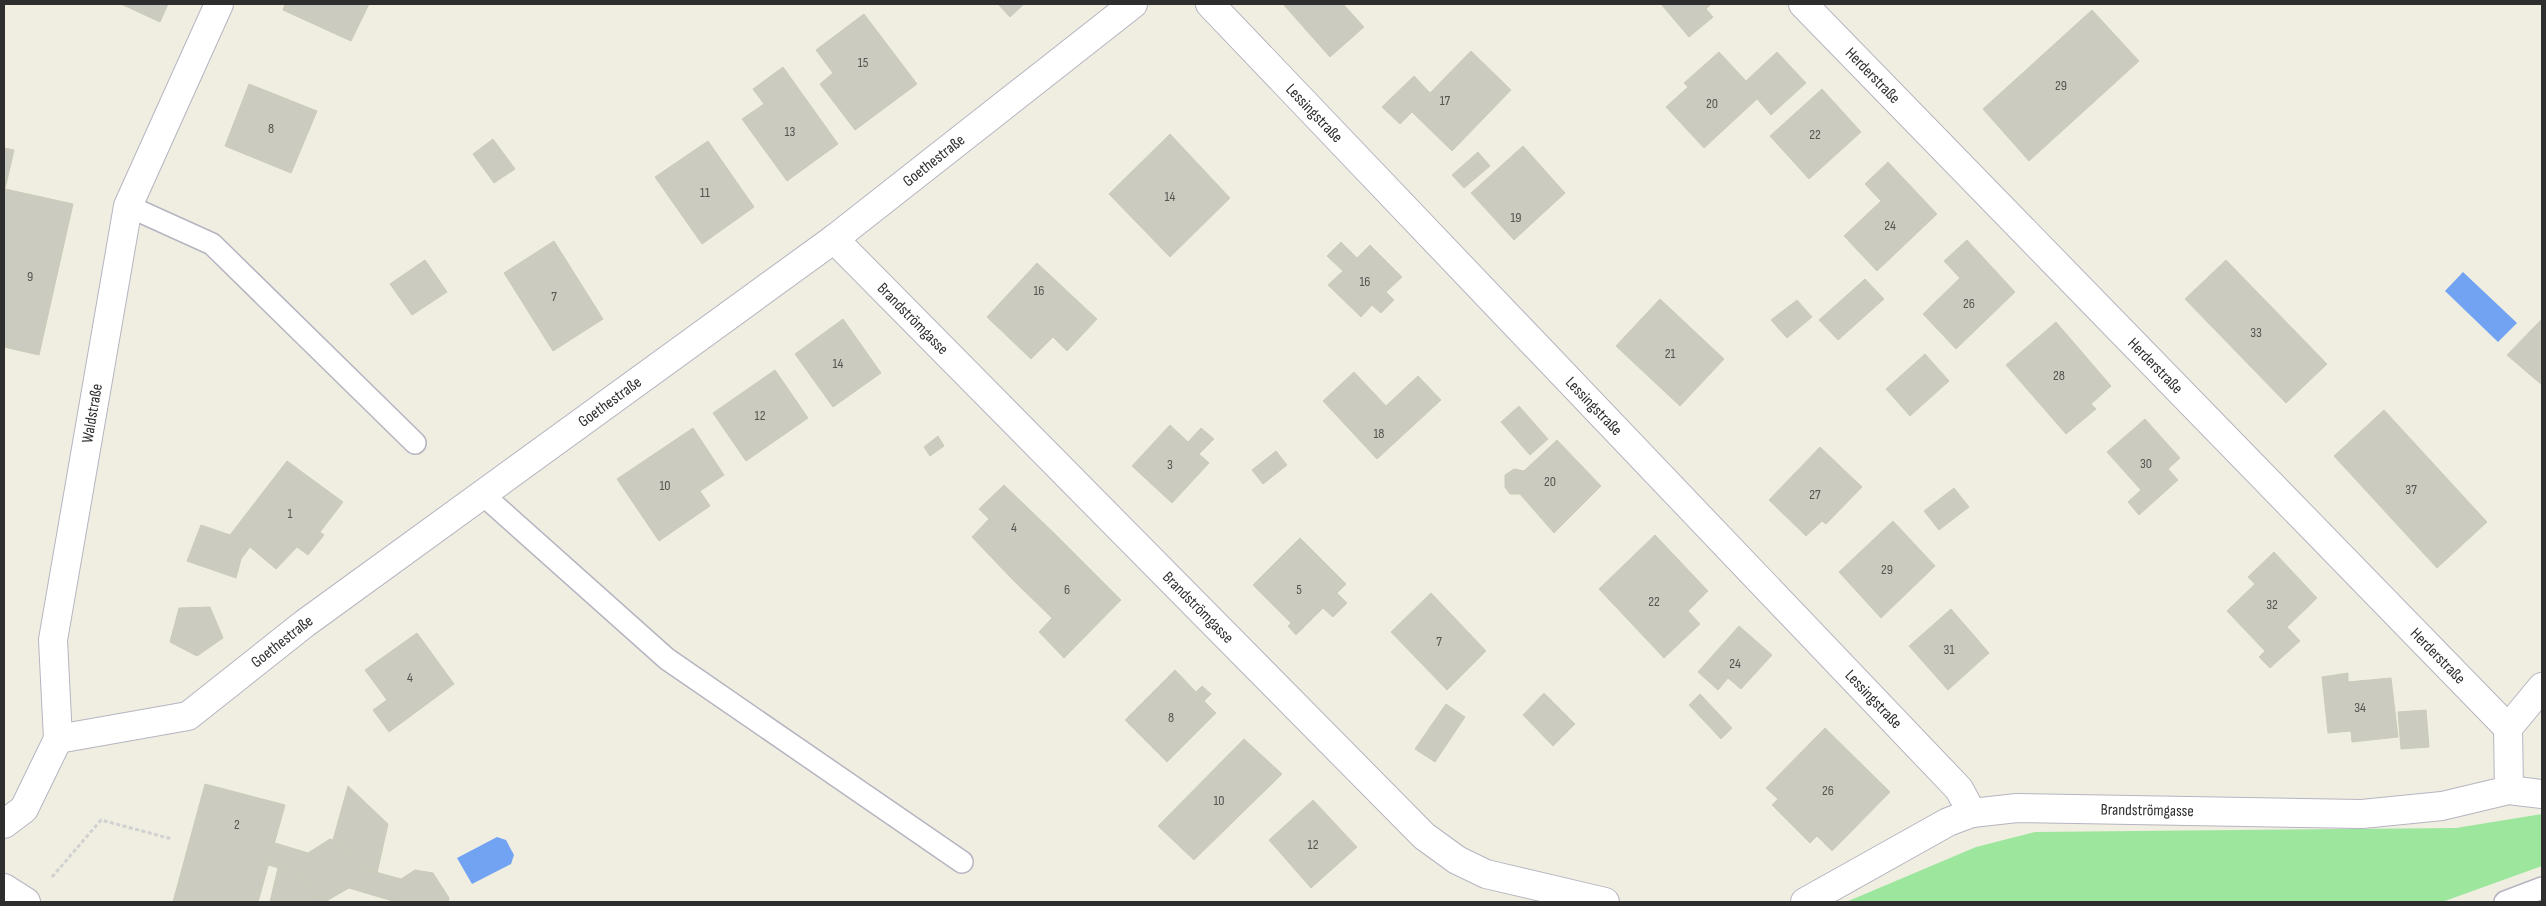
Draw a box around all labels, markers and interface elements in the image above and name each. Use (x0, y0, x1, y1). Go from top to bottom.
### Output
street label: Herderstraße (1841, 44, 1904, 108)
house number: 15 (858, 54, 869, 71)
house number: 29 (2055, 77, 2067, 94)
street label: Lessingstraße (1282, 80, 1347, 147)
house number: 17 (1440, 92, 1451, 109)
house number: 20 (1706, 95, 1718, 112)
house number: 8 (268, 120, 274, 137)
house number: 13 (785, 123, 796, 140)
house number: 22 (1809, 126, 1821, 143)
street label: Goethestraße (899, 130, 969, 191)
house number: 11 (700, 184, 710, 201)
house number: 14 (1165, 188, 1176, 205)
house number: 19 (1510, 209, 1522, 226)
house number: 24 (1884, 217, 1896, 234)
house number: 9 (27, 268, 33, 285)
house number: 16 (1359, 273, 1371, 290)
street label: Brandströmgasse (873, 279, 952, 358)
house number: 16 (1033, 282, 1045, 299)
house number: 7 (551, 288, 557, 305)
house number: 26 (1963, 295, 1975, 312)
house number: 33 (2250, 324, 2262, 341)
street label: Herderstraße (2124, 334, 2187, 398)
house number: 21 (1665, 345, 1675, 362)
house number: 14 (833, 355, 844, 372)
house number: 28 (2053, 367, 2065, 384)
street label: Goethestraße (574, 373, 645, 431)
street label: Lessingstraße (1561, 373, 1626, 440)
street label: Waldstraße (78, 382, 107, 445)
house number: 12 (755, 407, 766, 424)
house number: 18 (1373, 425, 1385, 442)
house number: 30 (2140, 455, 2152, 472)
house number: 3 (1167, 456, 1173, 473)
house number: 20 (1544, 473, 1556, 490)
house number: 10 (659, 477, 671, 494)
house number: 37 (2405, 481, 2417, 498)
house number: 27 (1809, 486, 1821, 503)
house number: 1 (288, 505, 293, 522)
house number: 4 (1011, 519, 1017, 536)
house number: 29 (1881, 561, 1893, 578)
street label: Brandströmgasse (1159, 568, 1238, 647)
house number: 6 (1064, 581, 1070, 598)
house number: 5 (1296, 581, 1302, 598)
house number: 22 (1648, 593, 1660, 610)
house number: 32 (2266, 596, 2278, 613)
street label: Goethestraße (247, 611, 317, 672)
street label: Herderstraße (2406, 624, 2469, 688)
house number: 7 (1436, 633, 1442, 650)
house number: 31 (1944, 641, 1954, 658)
house number: 24 (1729, 655, 1741, 672)
street label: Lessingstraße (1841, 666, 1906, 733)
house number: 4 (407, 669, 413, 686)
house number: 34 (2354, 699, 2366, 716)
house number: 8 (1168, 709, 1174, 726)
house number: 26 (1822, 782, 1834, 799)
house number: 10 (1213, 792, 1225, 809)
street label: Brandströmgasse (2100, 800, 2194, 821)
house number: 2 (234, 816, 240, 833)
house number: 12 (1308, 836, 1319, 853)

